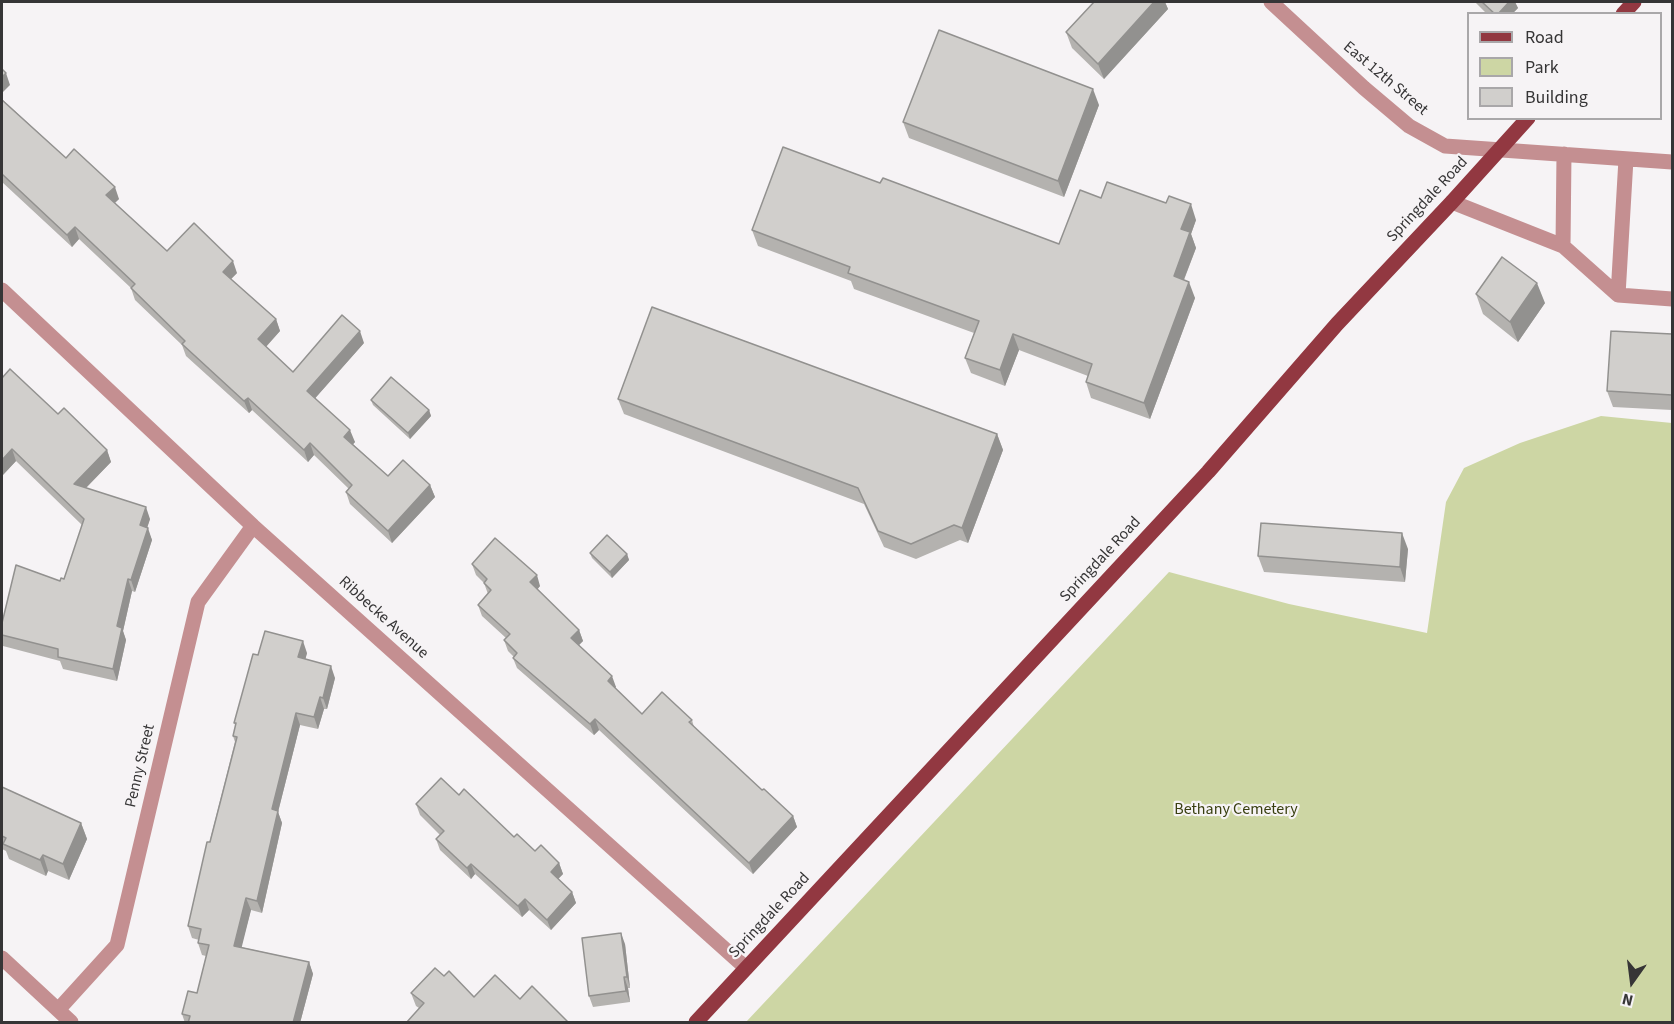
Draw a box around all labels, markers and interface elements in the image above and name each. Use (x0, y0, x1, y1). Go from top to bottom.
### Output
legend (1467, 12, 1662, 120)
text: Road (1525, 25, 1564, 50)
street label: East 12th Street (1339, 38, 1431, 120)
text: Park (1525, 55, 1559, 80)
text: Building (1525, 85, 1588, 110)
street label: Springdale Road (1383, 153, 1473, 247)
street label: Springdale Road (1056, 513, 1146, 607)
street label: Ribbecke Avenue (334, 573, 432, 663)
street label: Penny Street (122, 722, 160, 810)
park label: Bethany Cemetery (1174, 800, 1298, 820)
street label: Springdale Road (725, 869, 815, 963)
north arrow (1602, 952, 1662, 1012)
text: N (1620, 988, 1635, 1011)

